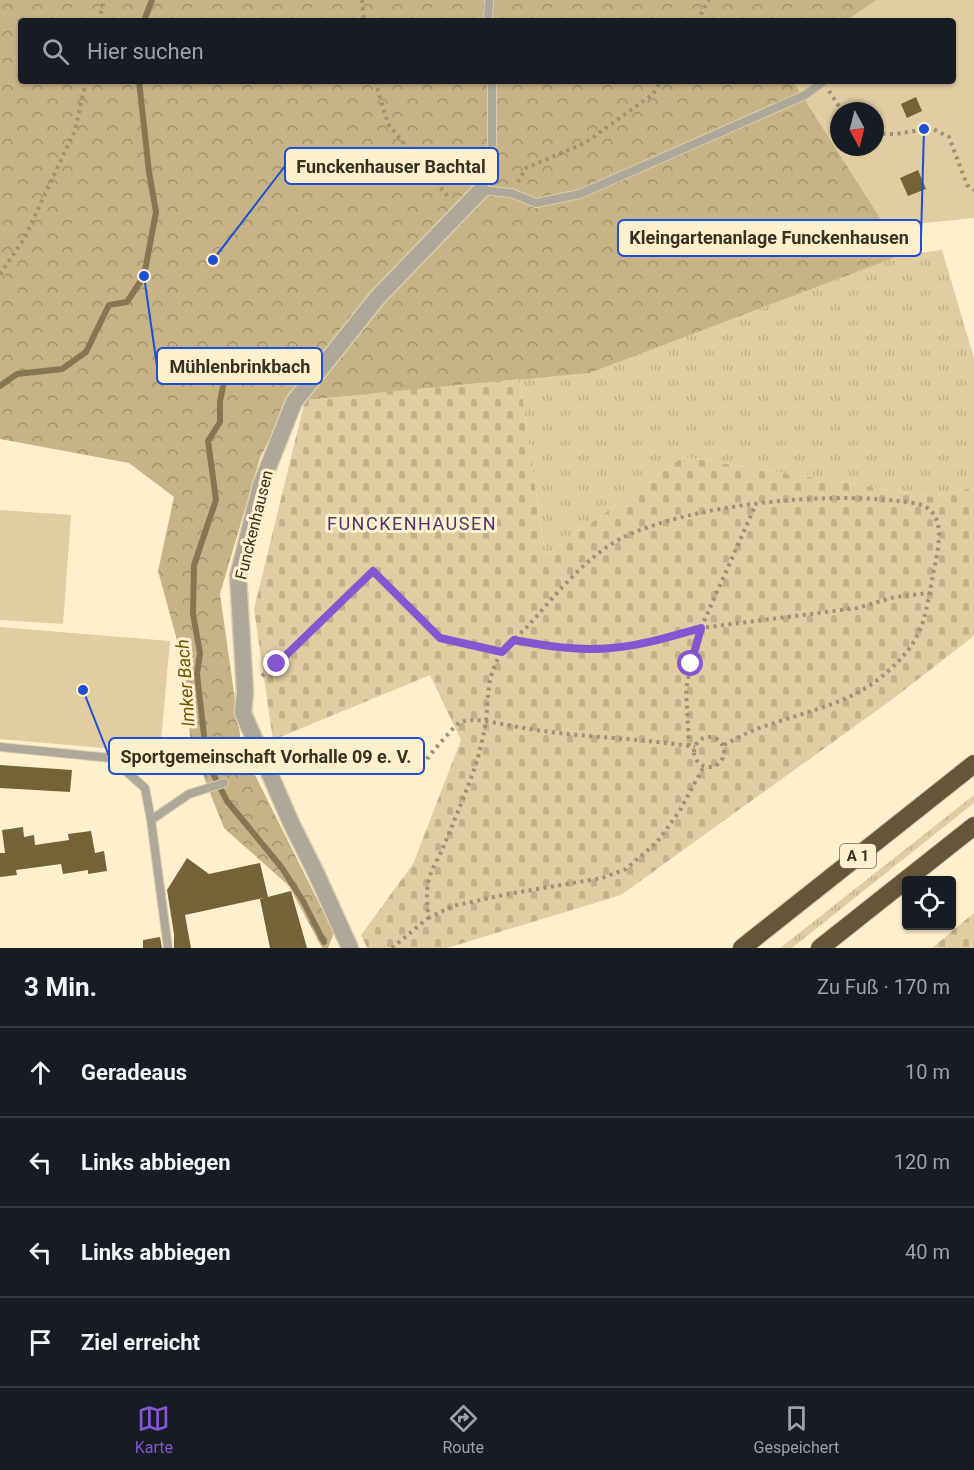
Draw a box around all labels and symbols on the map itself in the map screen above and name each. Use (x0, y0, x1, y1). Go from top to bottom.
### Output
north arrow (830, 102, 884, 156)
callout: Funckenhauser Bachtal (285, 148, 498, 184)
text: Funckenhauser Bachtal (296, 156, 486, 177)
callout: Kleingartenanlage Funckenhausen (618, 220, 921, 256)
text: Kleingartenanlage Funckenhausen (629, 227, 909, 248)
callout: Mühlenbrinkbach (157, 348, 322, 384)
text: Mühlenbrinkbach (170, 356, 310, 377)
street label: Funckenhausen (231, 468, 277, 582)
district label: FUNCKENHAUSEN (327, 513, 497, 534)
water label: Imker Bach (171, 639, 199, 727)
route end (263, 650, 289, 676)
route start (677, 650, 703, 676)
callout: Sportgemeinschaft Vorhalle 09 e. V. (109, 738, 424, 774)
text: Sportgemeinschaft Vorhalle 09 e. V. (120, 746, 412, 767)
road number: A 1 (840, 844, 876, 868)

